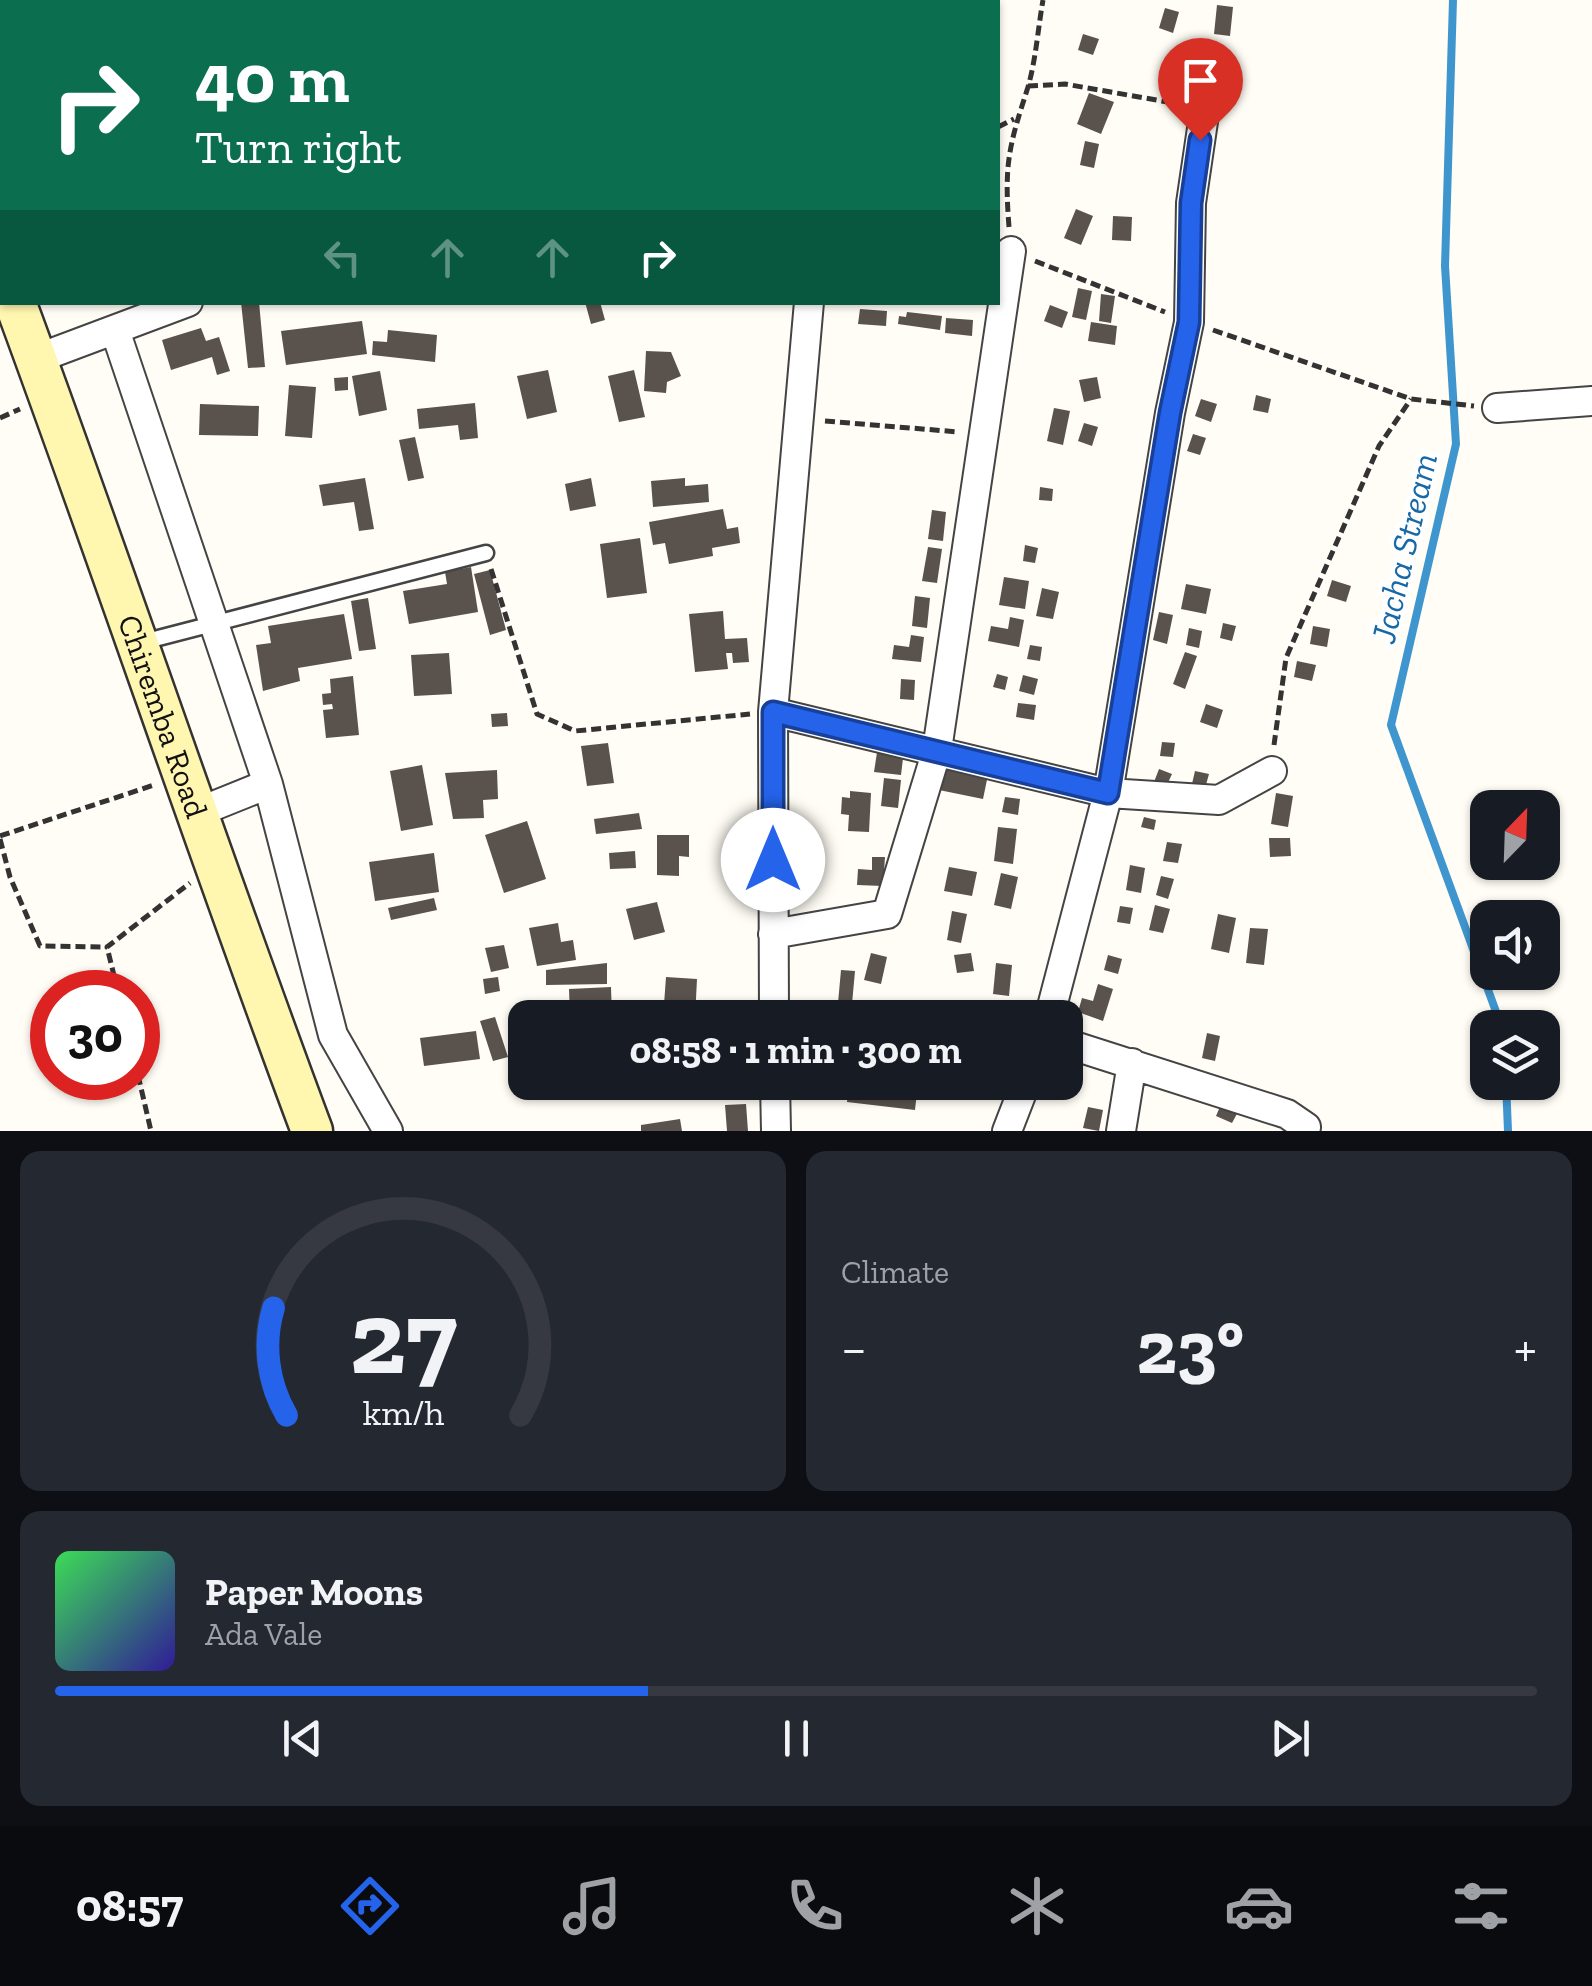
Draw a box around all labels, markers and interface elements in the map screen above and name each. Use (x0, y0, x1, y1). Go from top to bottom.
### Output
text: 40 m (195, 36, 350, 120)
pin (1158, 38, 1243, 141)
icon: right (30, 40, 160, 170)
icon: arrive (1173, 53, 1228, 108)
text: Turn right (195, 121, 401, 175)
icon: left (315, 230, 370, 285)
icon: ahead (420, 230, 475, 285)
icon: ahead (525, 230, 580, 285)
icon: right (630, 230, 685, 285)
water label: Jacha Stream (1362, 449, 1446, 648)
street label: Chiremba Road (110, 610, 216, 823)
north arrow (1470, 790, 1560, 880)
map controls (1470, 790, 1560, 1100)
position arrow (721, 808, 825, 912)
button: sound (1470, 900, 1560, 990)
speed limit sign: 30 (30, 970, 160, 1100)
button: layers (1470, 1010, 1560, 1100)
text: 08:58 · 1 min · 300 m (629, 1027, 962, 1073)
text: Climate (841, 1253, 949, 1291)
text: 27 (349, 1275, 457, 1400)
text: 23° (1137, 1302, 1244, 1392)
text: − (841, 1315, 867, 1381)
text: + (1514, 1315, 1537, 1381)
text: km/h (362, 1391, 444, 1434)
text: Paper Moons (205, 1569, 423, 1615)
text: Ada Vale (205, 1615, 322, 1653)
icon: previous (275, 1711, 330, 1766)
icon: pause (769, 1711, 824, 1766)
icon: next (1263, 1711, 1318, 1766)
icon: directions (335, 1871, 405, 1941)
icon: music (557, 1871, 627, 1941)
icon: phone (780, 1871, 850, 1941)
icon: climate (1002, 1871, 1072, 1941)
icon: car (1224, 1871, 1294, 1941)
icon: filters (1446, 1871, 1516, 1941)
text: 08:57 (76, 1879, 183, 1933)

